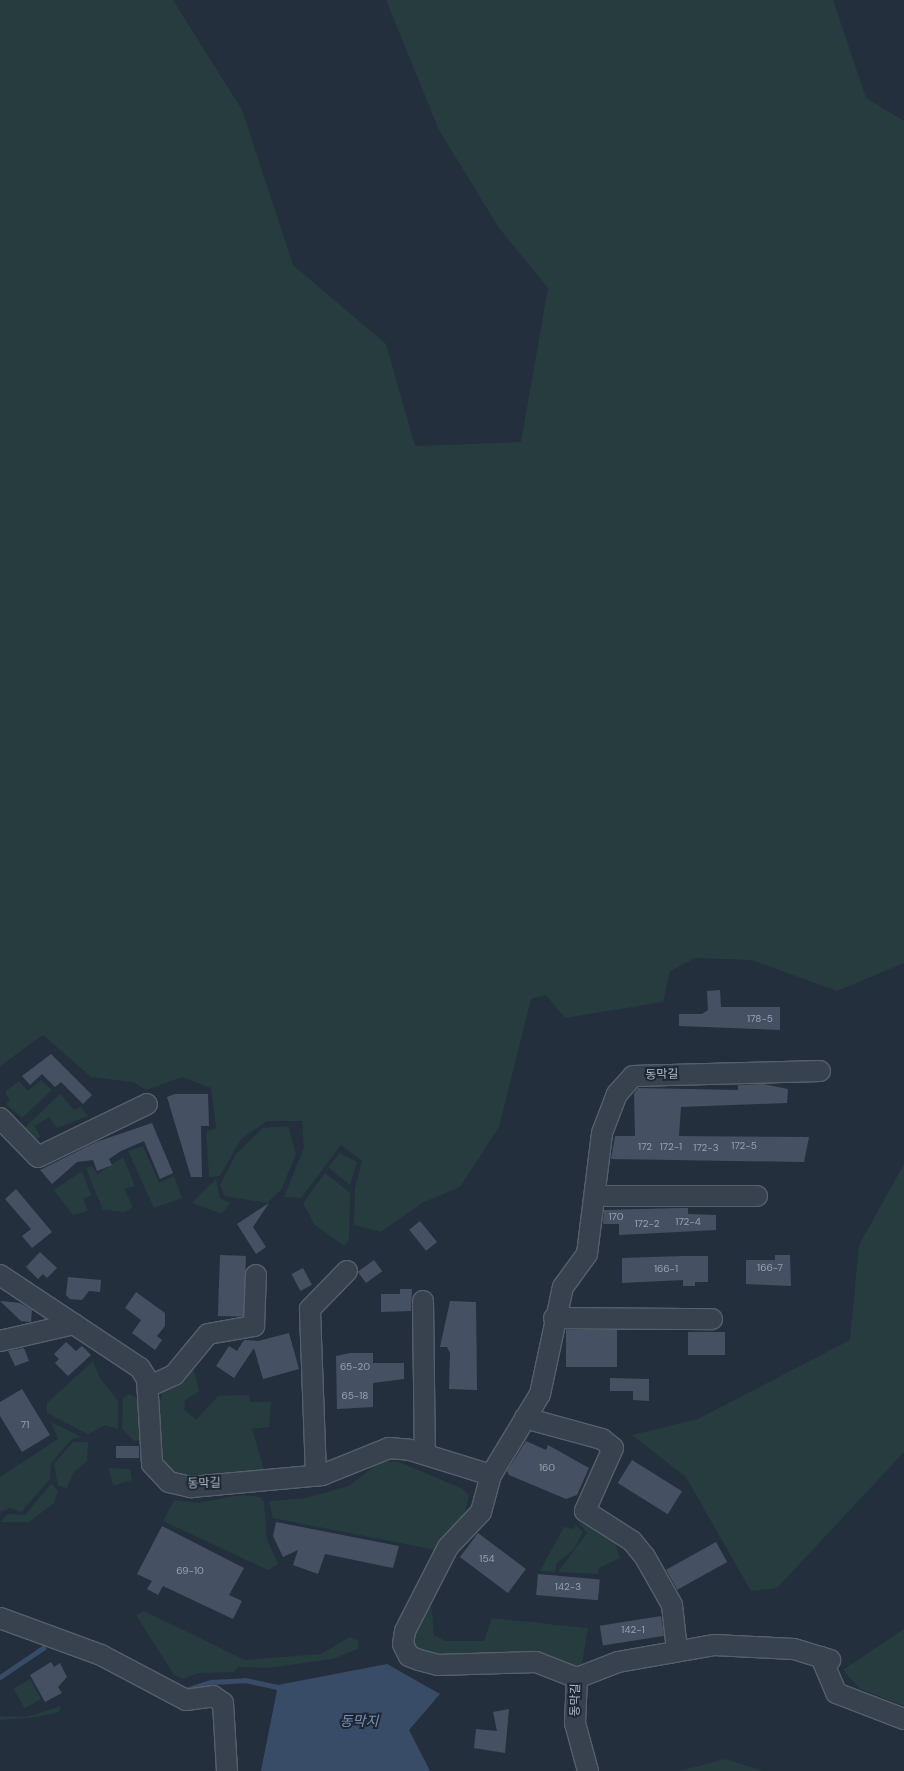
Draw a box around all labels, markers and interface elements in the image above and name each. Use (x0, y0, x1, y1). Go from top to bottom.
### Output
house number: 178-5 (747, 1013, 773, 1025)
street label: 동막길 (645, 1067, 679, 1083)
house number: 172-5 (731, 1140, 757, 1152)
house number: 172 (638, 1141, 652, 1153)
house number: 172-1 (660, 1141, 682, 1153)
house number: 172-3 (693, 1142, 719, 1154)
house number: 170 (608, 1211, 624, 1223)
house number: 172-4 (675, 1216, 701, 1228)
house number: 172-2 (634, 1218, 660, 1230)
house number: 166-7 (757, 1262, 783, 1274)
house number: 166-1 (654, 1263, 678, 1275)
house number: 65-20 (340, 1361, 370, 1373)
house number: 65-18 (342, 1390, 368, 1402)
house number: 71 (21, 1419, 29, 1431)
house number: 160 (539, 1462, 555, 1474)
street label: 동막길 (187, 1476, 221, 1492)
house number: 154 (479, 1553, 495, 1565)
house number: 69-10 (176, 1565, 204, 1577)
house number: 142-3 (555, 1581, 581, 1593)
house number: 142-1 (621, 1624, 645, 1636)
street label: 동막길 (569, 1683, 583, 1717)
water label: 동막지 (340, 1713, 378, 1729)

